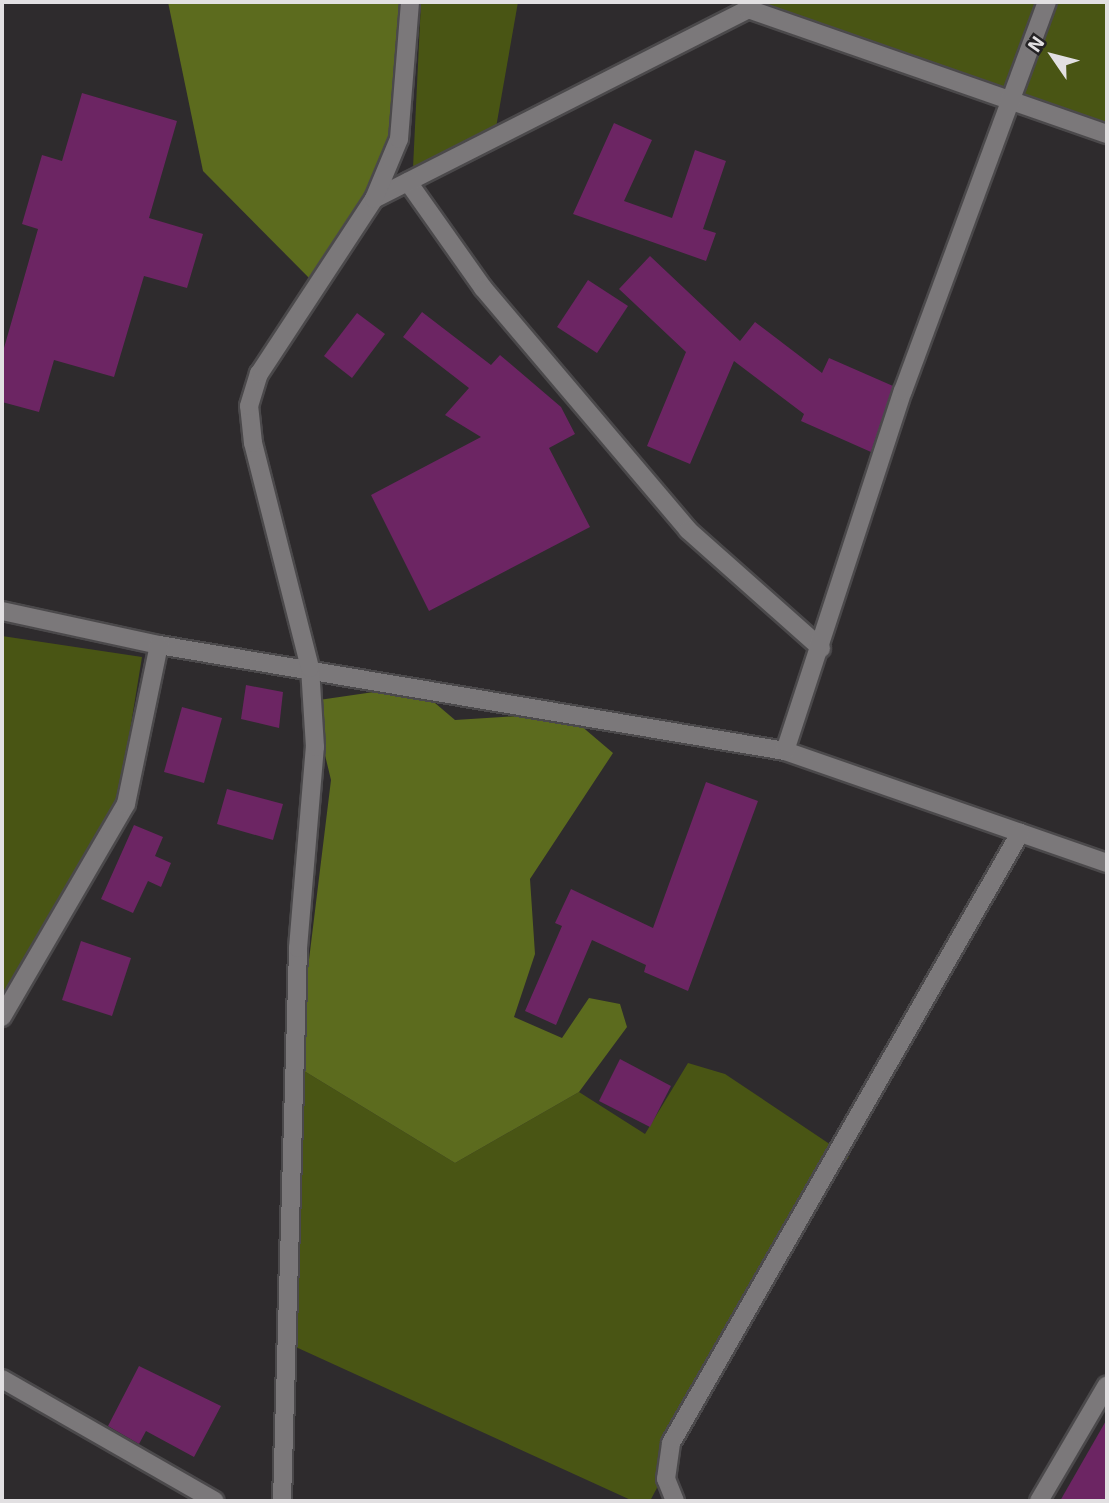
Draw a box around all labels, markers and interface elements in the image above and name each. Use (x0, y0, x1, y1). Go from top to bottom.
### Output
north arrow (1018, 21, 1088, 91)
text: N (1022, 31, 1049, 56)

